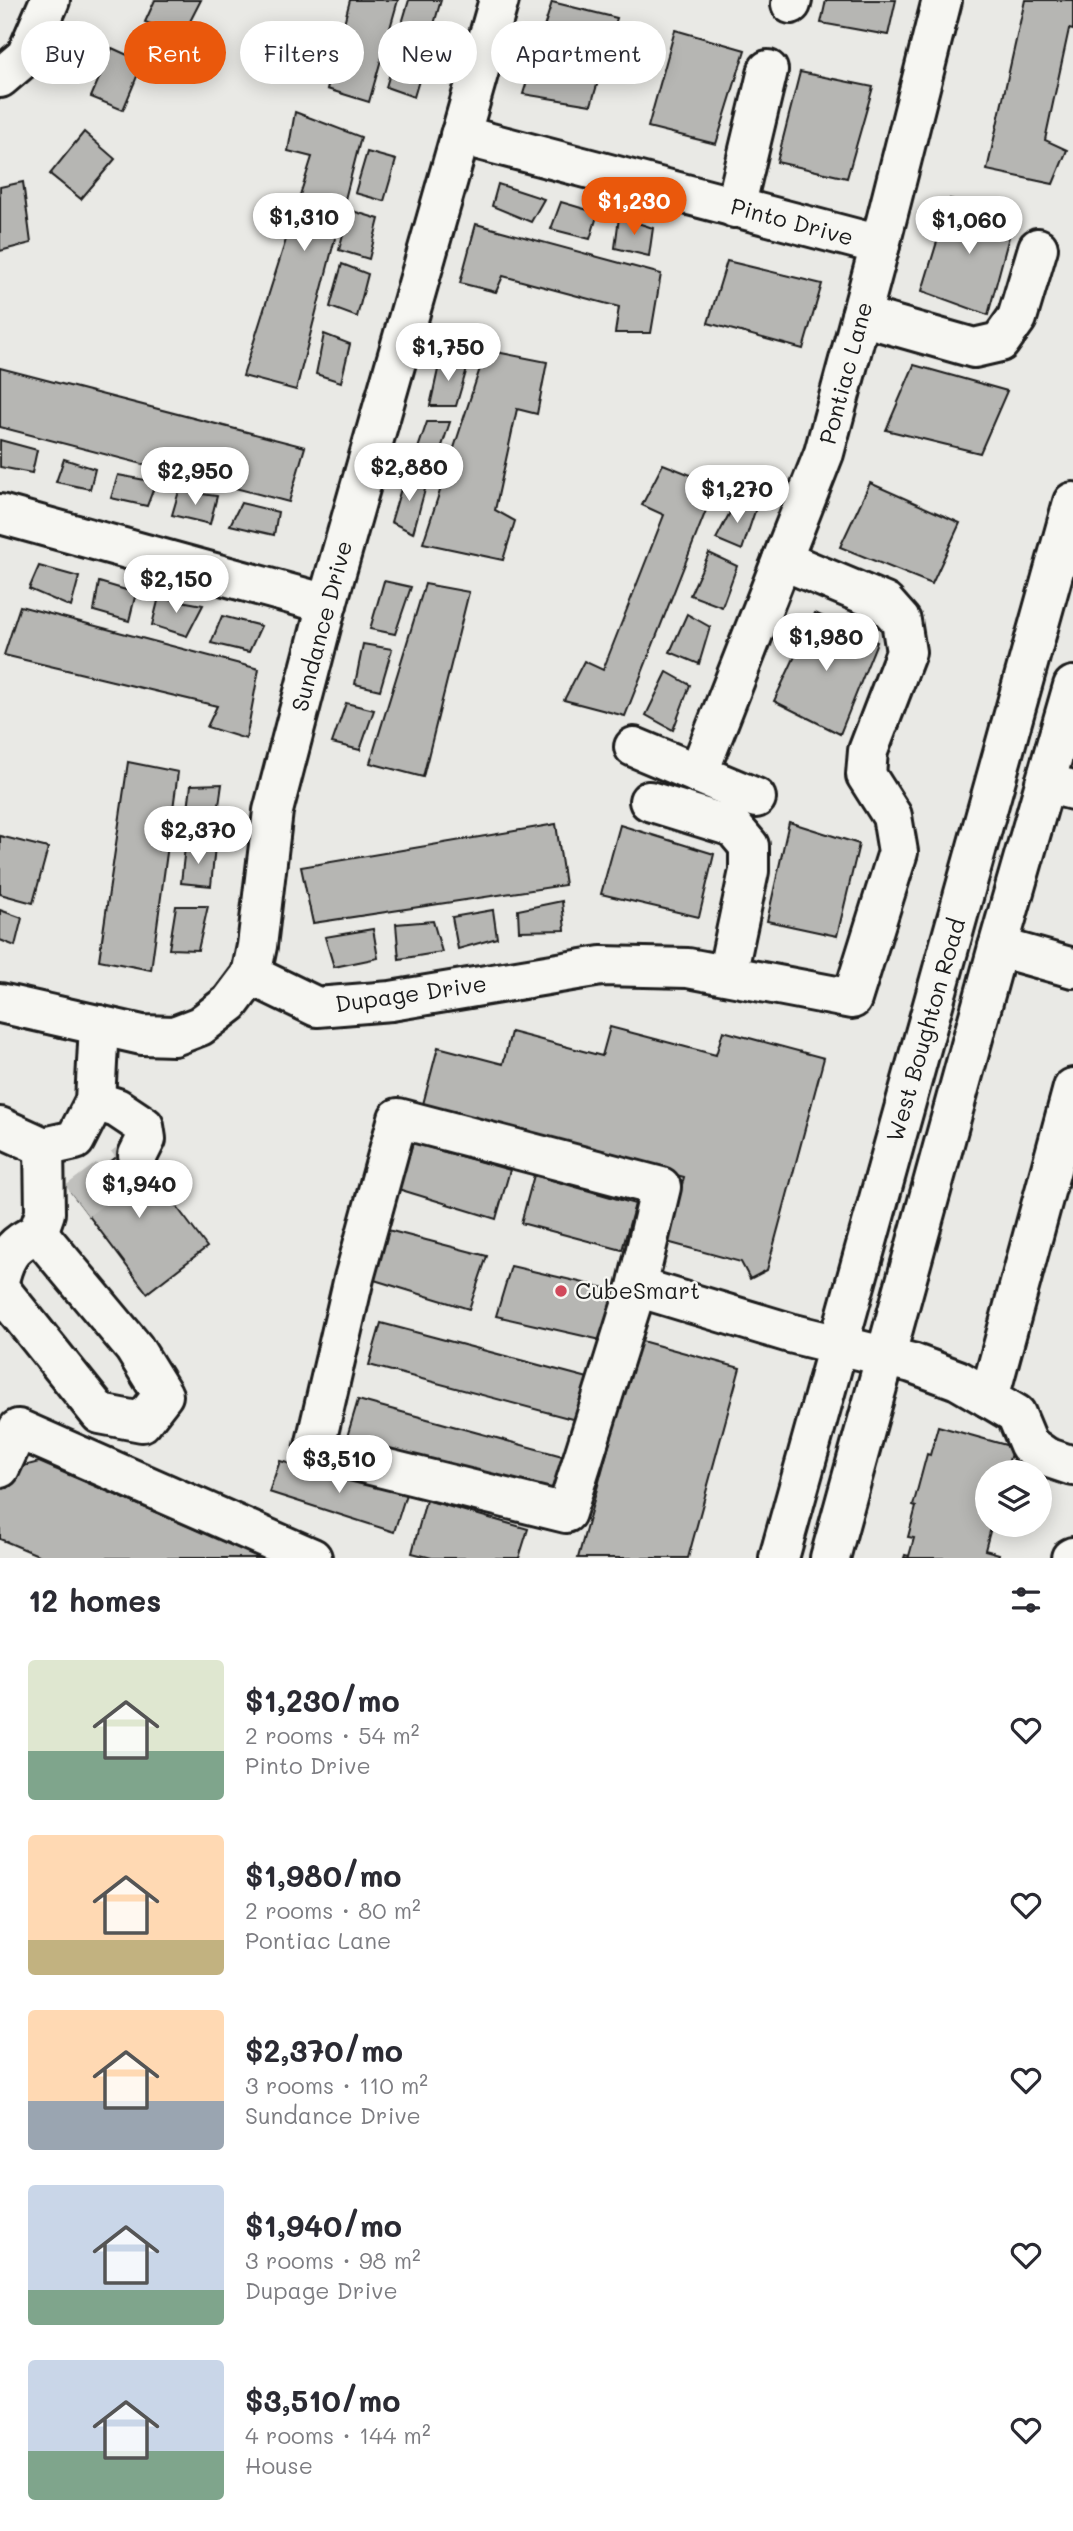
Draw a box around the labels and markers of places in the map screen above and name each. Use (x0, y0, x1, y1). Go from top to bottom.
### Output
pin: $1,230 (577, 177, 691, 237)
pin: $1,310 (247, 194, 361, 253)
pin: $1,060 (912, 196, 1026, 256)
pin: $1,750 (391, 324, 505, 383)
pin: $2,880 (352, 444, 466, 503)
pin: $2,950 (138, 448, 252, 507)
pin: $1,270 (680, 466, 794, 525)
pin: $2,150 (119, 556, 233, 615)
pin: $1,980 (769, 614, 883, 673)
pin: $2,370 (141, 806, 255, 866)
pin: $1,940 (82, 1160, 196, 1220)
place label: CubeSmart (575, 1275, 700, 1305)
marker: CubeSmart (553, 1283, 569, 1299)
pin: $3,510 (282, 1436, 396, 1495)

